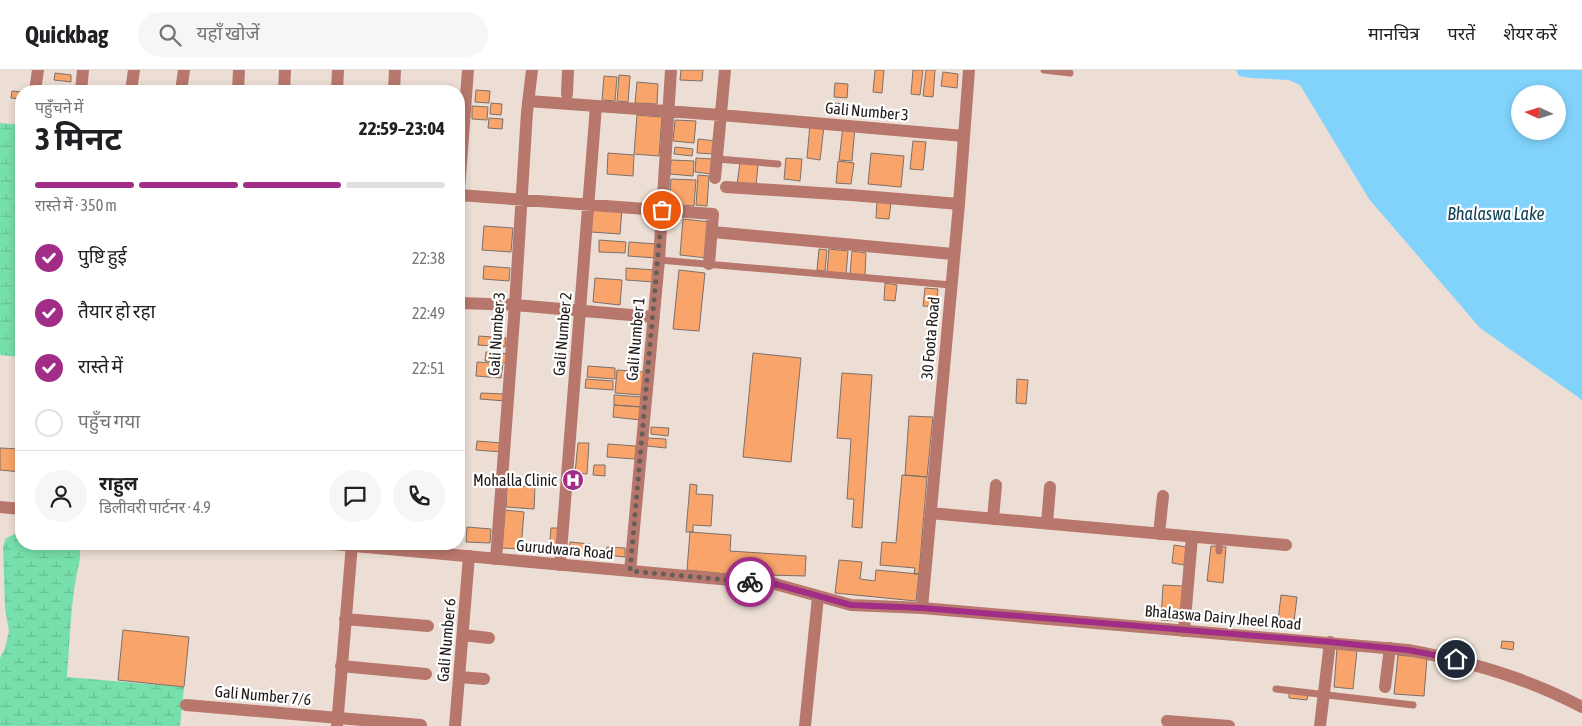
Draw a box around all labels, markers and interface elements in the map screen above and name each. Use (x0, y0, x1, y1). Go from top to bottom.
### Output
search box (138, 12, 488, 57)
text: Quickbag (25, 21, 108, 48)
icon: search (156, 21, 184, 49)
text: यहाँ खोजें (196, 22, 260, 44)
text: मानचित्र (1368, 23, 1419, 44)
text: परतें (1447, 23, 1475, 44)
text: शेयर करें (1503, 23, 1557, 44)
north arrow (1511, 85, 1566, 140)
map controls (1511, 85, 1566, 140)
text: पहुँचने में (35, 98, 83, 116)
street label: Gali Number 3 (824, 98, 910, 124)
text: 22:59–23:04 (359, 117, 445, 139)
text: 3 मिनट (35, 120, 122, 157)
pin (641, 189, 683, 231)
text: रास्ते में · 350 m (35, 196, 117, 214)
icon: bag (648, 196, 676, 224)
water label: Bhalaswa Lake (1447, 203, 1545, 224)
icon: check (35, 244, 63, 272)
text: पुष्टि हुई (78, 245, 127, 267)
text: 22:38 (412, 249, 445, 267)
street label: Gali Number 3 (484, 291, 508, 377)
street label: Gali Number 2 (549, 291, 575, 377)
street label: Gali Number 1 (622, 296, 648, 382)
street label: 30 Foota Road (917, 296, 943, 380)
icon: check (35, 299, 63, 327)
text: तैयार हो रहा (78, 300, 156, 322)
text: 22:49 (412, 304, 445, 322)
icon: check (35, 354, 63, 382)
text: रास्ते में (78, 355, 123, 377)
text: 22:51 (412, 359, 445, 377)
text: पहुँच गया (78, 410, 140, 432)
hospital icon: Mohalla Clinic (561, 468, 585, 492)
button: person (35, 470, 87, 522)
button: chat (329, 470, 381, 522)
button: phone (393, 470, 445, 522)
place label: Mohalla Clinic (473, 471, 557, 489)
text: राहुल (99, 472, 138, 494)
text: डिलीवरी पार्टनर · 4.9 (99, 498, 211, 516)
street label: Gurudwara Road (516, 536, 614, 562)
courier (725, 557, 775, 607)
icon: bike (736, 568, 764, 596)
street label: Gali Number 6 (433, 597, 459, 683)
street label: Bhalaswa Dairy Jheel Road (1144, 601, 1302, 634)
pin (1435, 638, 1477, 680)
icon: home (1442, 645, 1470, 673)
street label: Gali Number 7/6 (214, 682, 312, 708)

